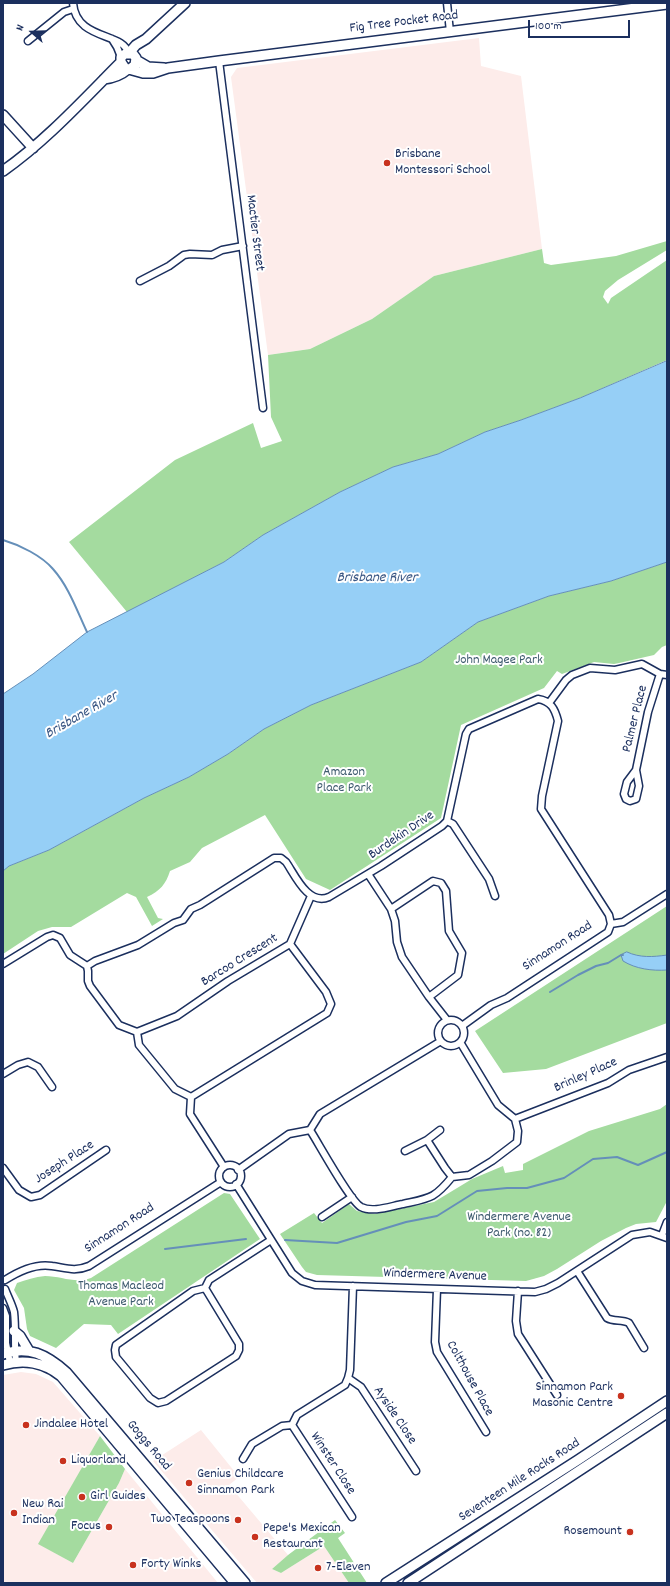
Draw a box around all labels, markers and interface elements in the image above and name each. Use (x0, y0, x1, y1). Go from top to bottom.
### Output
street label: Fig Tree Pocket Road (349, 8, 459, 38)
north arrow (12, 12, 52, 52)
scale bar (530, 12, 632, 38)
text: 100 m (535, 18, 562, 35)
text: N (12, 23, 29, 33)
place label: Brisbane Montessori School (395, 147, 490, 180)
marker: Brisbane Montessori School (382, 158, 392, 168)
street label: Mactier Street (241, 194, 267, 272)
water label: Brisbane River (337, 570, 417, 588)
park label: John Magee Park (455, 653, 543, 669)
street label: Palmer Place (620, 684, 652, 754)
water label: Brisbane River (43, 688, 121, 744)
park label: Amazon Place Park (316, 765, 372, 798)
street label: Burdekin Drive (366, 808, 438, 864)
street label: Sinnamon Road (520, 918, 596, 976)
street label: Barcoo Crescent (199, 931, 281, 991)
street label: Brinley Place (552, 1055, 620, 1097)
street label: Joseph Place (32, 1138, 98, 1188)
street label: Sinnamon Road (82, 1200, 158, 1258)
park label: Windermere Avenue Park (no. 82) (467, 1210, 571, 1242)
street label: Windermere Avenue (383, 1266, 487, 1286)
park label: Thomas Macleod Avenue Park (78, 1279, 164, 1312)
street label: Colthouse Place (441, 1338, 497, 1420)
place label: Sinnamon Park Masonic Centre (532, 1380, 613, 1412)
street label: Ayside Close (369, 1384, 419, 1448)
marker: Sinnamon Park Masonic Centre (616, 1391, 626, 1401)
place label: Jindalee Hotel (34, 1417, 108, 1433)
street label: Goggs Road (122, 1417, 174, 1475)
marker: Jindalee Hotel (21, 1420, 31, 1430)
street label: Winster Close (306, 1430, 358, 1498)
street label: Seventeen Mile Rocks Road (456, 1436, 584, 1526)
place label: Liquorland (71, 1453, 126, 1469)
marker: Liquorland (58, 1456, 68, 1466)
place label: Genius Childcare Sinnamon Park (197, 1467, 284, 1500)
marker: Genius Childcare Sinnamon Park (184, 1478, 194, 1488)
place label: Girl Guides (90, 1489, 146, 1505)
marker: Girl Guides (77, 1492, 87, 1502)
place label: New Rai Indian (22, 1497, 63, 1530)
marker: New Rai Indian (9, 1508, 19, 1518)
place label: Two Teaspoons (150, 1512, 230, 1528)
marker: Two Teaspoons (233, 1515, 243, 1525)
place label: Focus (71, 1519, 101, 1535)
place label: Pepe's Mexican Restaurant (263, 1521, 341, 1554)
marker: Focus (104, 1522, 114, 1532)
place label: Rosemount (563, 1524, 622, 1540)
marker: Rosemount (625, 1527, 635, 1537)
marker: Pepe's Mexican Restaurant (250, 1532, 260, 1542)
place label: Forty Winks (141, 1557, 201, 1573)
marker: Forty Winks (128, 1560, 138, 1570)
place label: 7-Eleven (326, 1560, 370, 1576)
marker: 7-Eleven (313, 1563, 323, 1573)

